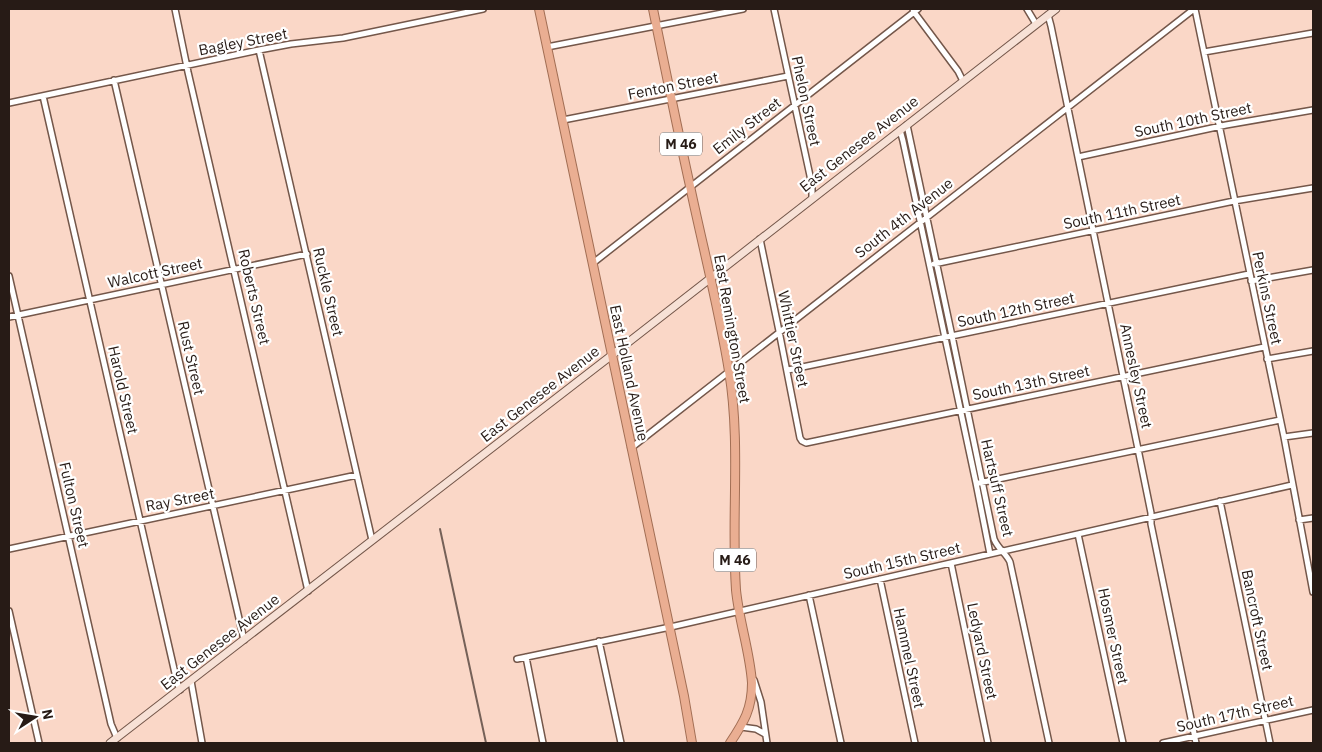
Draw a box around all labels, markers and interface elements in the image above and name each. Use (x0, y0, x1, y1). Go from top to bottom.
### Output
street label: Bagley Street (197, 24, 289, 59)
street label: Phelon Street (788, 54, 825, 148)
street label: Fenton Street (626, 67, 720, 104)
street label: East Genesee Avenue (795, 91, 922, 196)
street label: Emily Street (709, 93, 785, 158)
street label: South 10th Street (1133, 98, 1253, 141)
road number: M 46 (660, 132, 702, 156)
street label: South 4th Avenue (851, 173, 957, 262)
street label: South 11th Street (1062, 190, 1182, 233)
street label: Ruckle Street (309, 246, 348, 338)
street label: Roberts Street (234, 247, 275, 347)
street label: Perkins Street (1248, 250, 1287, 346)
street label: Walcott Street (106, 253, 204, 292)
street label: East Remington Street (710, 253, 755, 405)
street label: South 12th Street (956, 288, 1076, 331)
street label: Whittier Street (774, 289, 813, 389)
street label: East Holland Avenue (606, 303, 653, 443)
street label: Rust Street (174, 319, 209, 397)
street label: Annesley Street (1116, 322, 1157, 430)
street label: East Genesee Avenue (476, 341, 603, 446)
street label: Harold Street (104, 344, 143, 436)
street label: South 13th Street (971, 361, 1091, 404)
street label: Hartsuff Street (977, 437, 1018, 539)
street label: Fulton Street (55, 460, 94, 550)
street label: Ray Street (144, 484, 216, 515)
street label: South 15th Street (842, 538, 962, 583)
road number: M 46 (714, 548, 756, 572)
street label: Bancroft Street (1238, 568, 1277, 672)
street label: Hosmer Street (1094, 586, 1133, 686)
street label: East Genesee Avenue (156, 589, 283, 694)
street label: Ledyard Street (963, 601, 1002, 701)
street label: Hammel Street (890, 606, 929, 710)
street label: South 17th Street (1175, 691, 1295, 736)
north arrow (10, 692, 60, 742)
text: N (38, 707, 58, 721)

